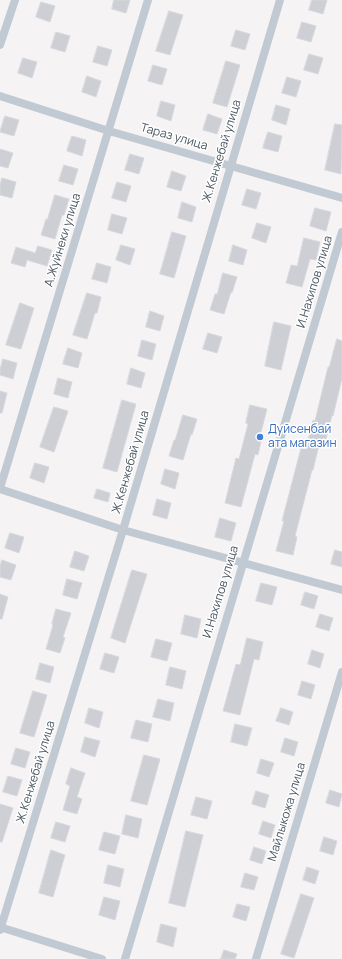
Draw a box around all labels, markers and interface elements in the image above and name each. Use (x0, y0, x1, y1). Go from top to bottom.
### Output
street label: Ж.Кенжебай улица (200, 98, 244, 204)
street label: Тараз улица (139, 121, 209, 153)
street label: А.Жуйнеки улица (42, 191, 84, 289)
street label: И.Нахипов улица (294, 234, 336, 330)
street label: Ж.Кенжебай улица (109, 409, 153, 515)
place label: Дуйсенбай ата магазин (268, 423, 337, 451)
marker: Дуйсенбай ата магазин (255, 432, 265, 442)
street label: И.Нахипов улица (200, 544, 242, 640)
street label: Ж.Кенжебай улица (14, 719, 58, 825)
street label: Майлыкожа улица (265, 761, 309, 863)

